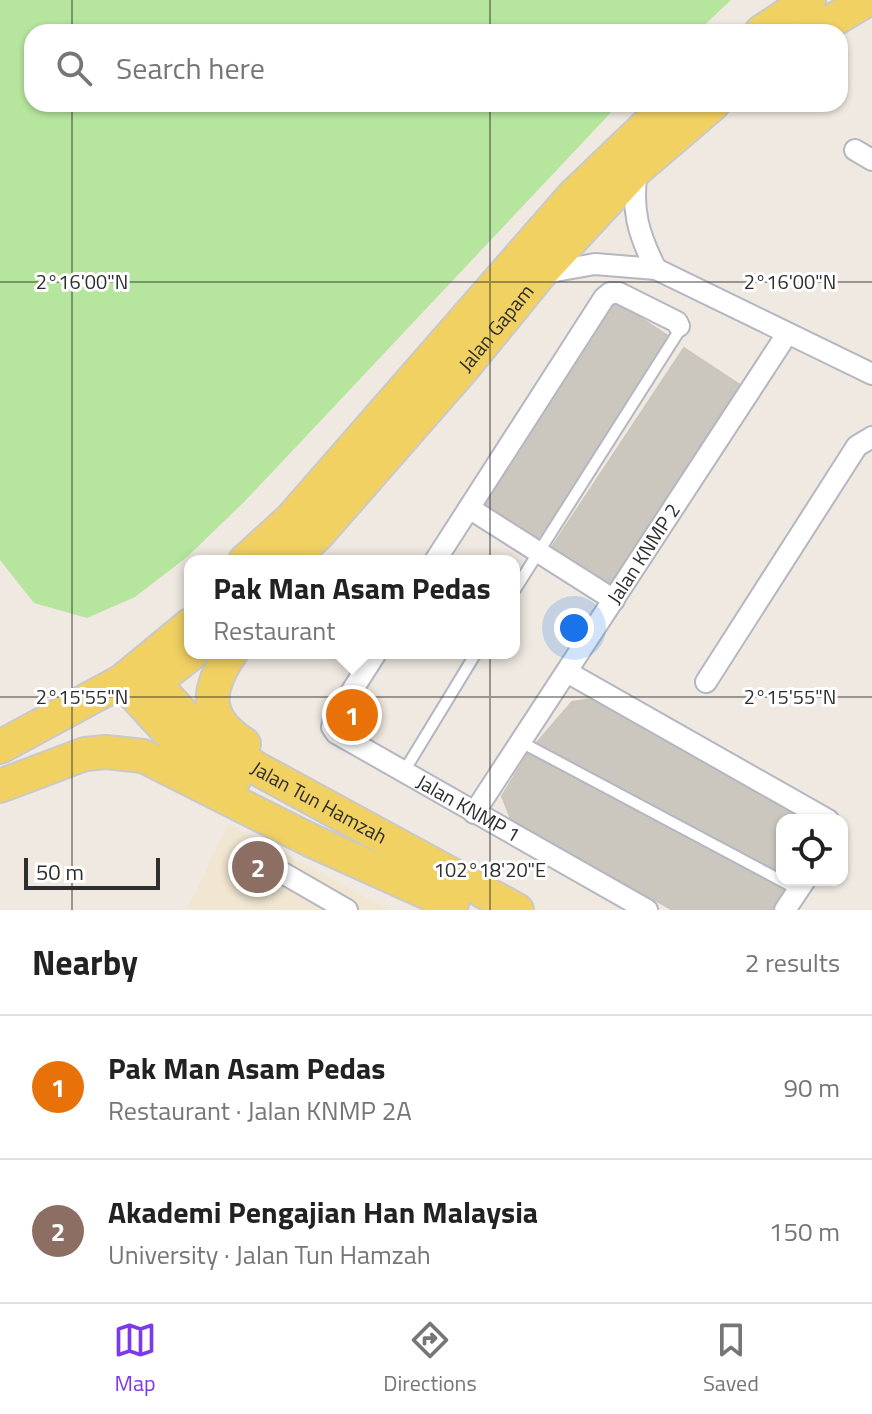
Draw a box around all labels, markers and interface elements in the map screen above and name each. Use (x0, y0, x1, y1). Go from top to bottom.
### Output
search box (24, 24, 848, 112)
text: Search here (116, 45, 265, 91)
icon: search (52, 46, 96, 90)
text: 2°16'00"N (36, 266, 128, 297)
text: 2°16'00"N (744, 266, 836, 297)
street label: Jalan Gapam (451, 277, 541, 379)
street label: Jalan KNMP 2 (599, 497, 688, 610)
popup (184, 555, 520, 659)
text: Pak Man Asam Pedas (213, 565, 491, 611)
your location (554, 608, 594, 648)
text: Restaurant (213, 611, 335, 650)
text: 2°15'55"N (36, 681, 128, 712)
text: 2°15'55"N (744, 681, 836, 712)
pin: 1 (326, 685, 378, 745)
street label: Jalan Tun Hamzah (245, 753, 393, 851)
street label: Jalan KNMP 1 (411, 766, 526, 850)
map controls (776, 814, 848, 886)
button: locate (776, 814, 848, 886)
pin: 2 (232, 837, 284, 897)
scale bar (24, 854, 160, 890)
text: 102°18'20"E (434, 854, 546, 885)
text: 50 m (36, 855, 84, 889)
text: Nearby (32, 936, 138, 988)
text: 2 results (745, 943, 840, 982)
text: Pak Man Asam Pedas (108, 1045, 385, 1091)
text: 1 (51, 1068, 65, 1107)
text: 90 m (783, 1068, 840, 1107)
text: Restaurant · Jalan KNMP 2A (108, 1091, 412, 1130)
text: Akademi Pengajian Han Malaysia (108, 1189, 538, 1235)
text: 2 (51, 1212, 65, 1251)
text: 150 m (769, 1212, 840, 1251)
text: University · Jalan Tun Hamzah (108, 1235, 431, 1274)
tab: Map (113, 1318, 157, 1400)
tab: Directions (383, 1318, 477, 1400)
tab: Saved (703, 1318, 759, 1400)

